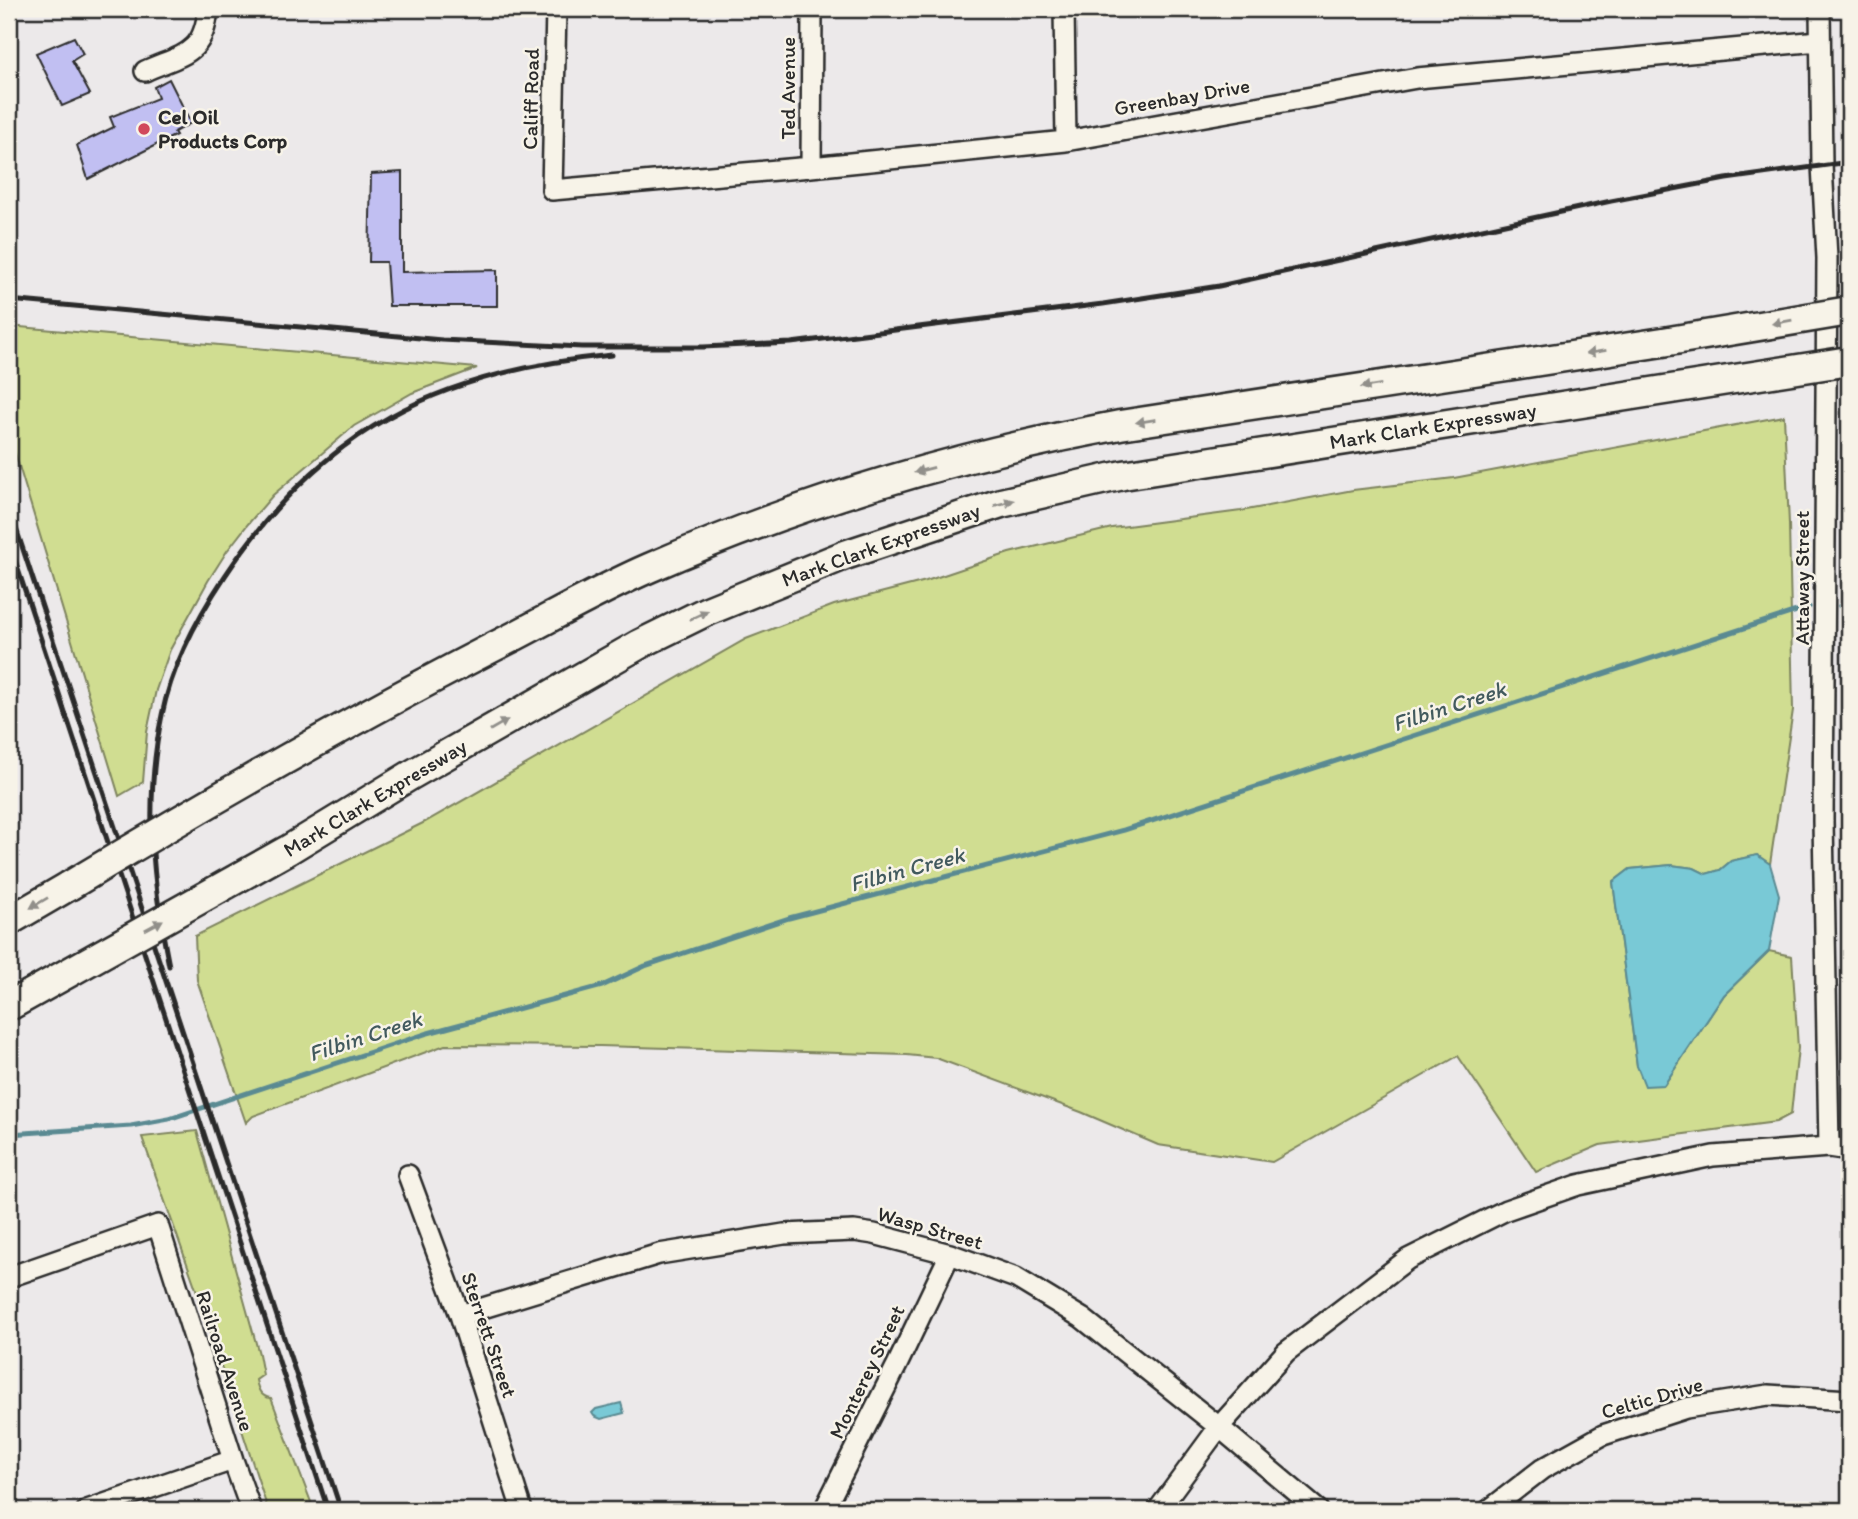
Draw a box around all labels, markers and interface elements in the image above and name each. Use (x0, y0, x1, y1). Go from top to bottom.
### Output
street label: Ted Avenue (775, 37, 800, 139)
street label: Califf Road (517, 47, 544, 150)
street label: Greenbay Drive (1112, 72, 1252, 121)
place label: Cel Oil Products Corp (158, 104, 287, 154)
marker: Cel Oil Products Corp (136, 121, 152, 137)
one-way arrow (1771, 317, 1793, 328)
one-way arrow (1584, 347, 1606, 358)
one-way arrow (1360, 381, 1382, 392)
street label: Mark Clark Expressway (1328, 397, 1538, 454)
one-way arrow (1135, 415, 1157, 426)
one-way arrow (913, 465, 935, 476)
street label: Mark Clark Expressway (778, 497, 983, 592)
one-way arrow (993, 497, 1015, 508)
street label: Attaway Street (1789, 511, 1814, 645)
one-way arrow (689, 610, 709, 621)
water label: Filbin Creek (1389, 674, 1511, 738)
one-way arrow (489, 719, 509, 731)
street label: Mark Clark Expressway (279, 733, 471, 862)
water label: Filbin Creek (847, 840, 969, 898)
one-way arrow (29, 897, 48, 910)
one-way arrow (145, 919, 164, 931)
water label: Filbin Creek (305, 1004, 427, 1068)
street label: Wasp Street (875, 1201, 986, 1255)
street label: Sterrett Street (456, 1269, 523, 1401)
street label: Railroad Avenue (191, 1287, 260, 1434)
street label: Monterey Street (823, 1301, 910, 1443)
street label: Celtic Drive (1598, 1371, 1706, 1424)

